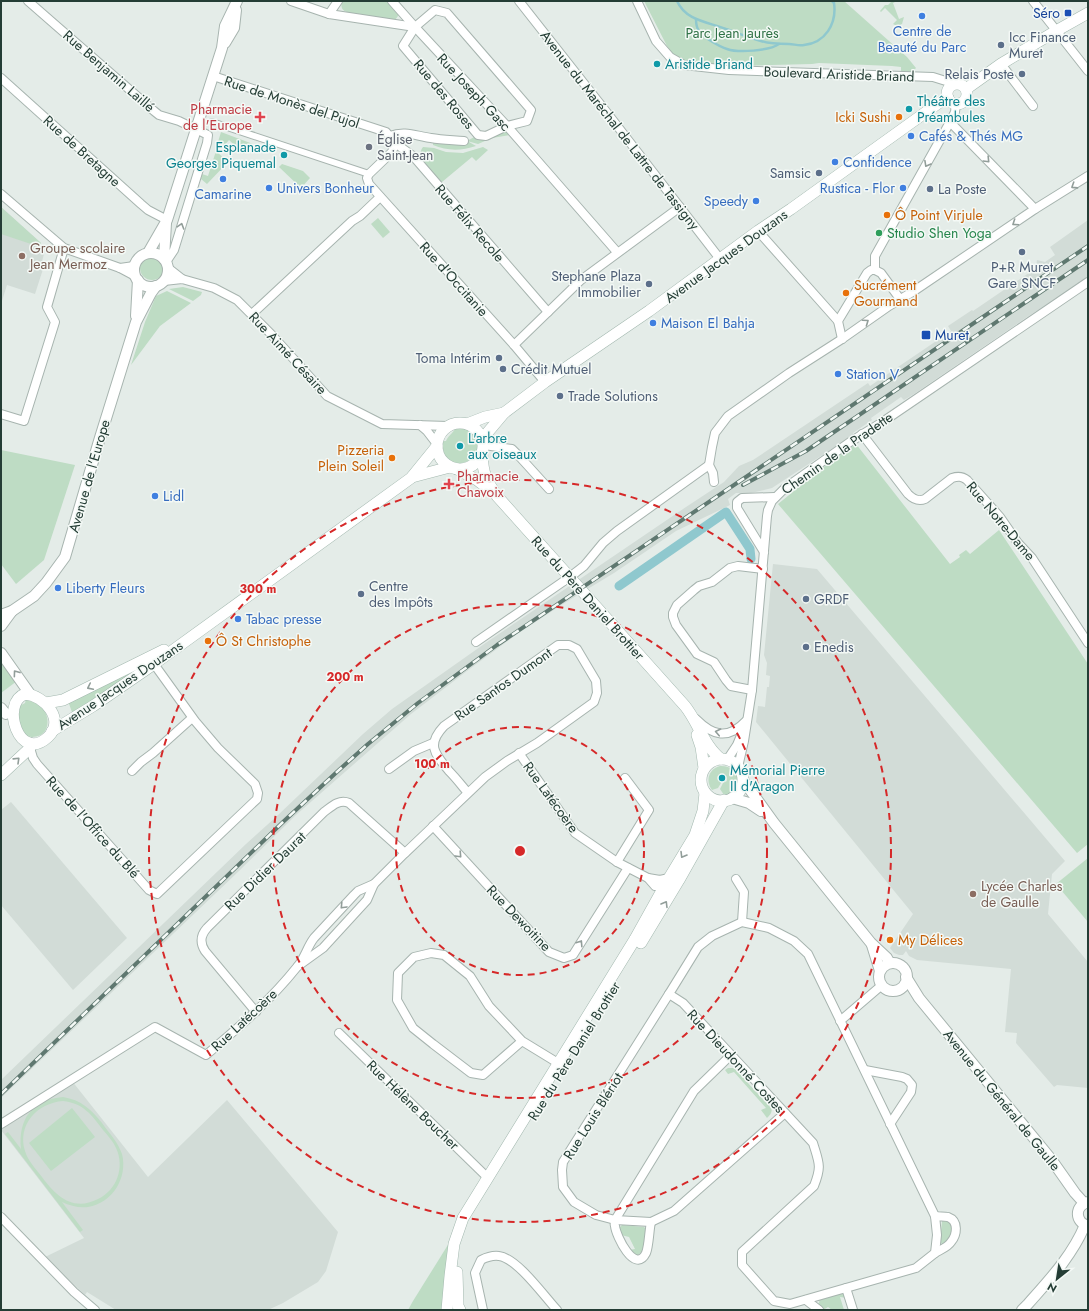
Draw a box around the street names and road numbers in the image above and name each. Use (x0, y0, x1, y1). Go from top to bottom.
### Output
street label: Rue Benjamin Laillé (59, 26, 159, 116)
street label: Avenue du Maréchal de Lattre de Tassigny (536, 26, 705, 235)
street label: Rue Joseph Gasc (433, 49, 515, 135)
street label: Rue des Roses (409, 55, 479, 133)
street label: Boulevard Aristide Briand (763, 61, 915, 87)
street label: Rue de Monès del Pujol (222, 71, 362, 133)
street label: Rue de Bretagne (39, 111, 125, 191)
street label: Rue Félix Recole (431, 180, 509, 266)
street label: Avenue Jacques Douzans (660, 204, 792, 307)
street label: Rue d'Occitanie (415, 237, 493, 321)
street label: Rue Aimé Césaire (244, 307, 332, 399)
street label: Chemin de la Pradette (777, 407, 897, 499)
street label: Avenue de l'Europe (63, 417, 115, 535)
street label: Rue Notre-Dame (962, 477, 1040, 565)
street label: Rue du Père Daniel Brottier (527, 532, 649, 665)
street label: Avenue Jacques Douzans (53, 635, 187, 735)
street label: Rue Santos Dumont (450, 642, 556, 725)
street label: Rue Latécoère (518, 757, 584, 837)
street label: Rue de l'Office du Blé (42, 771, 144, 883)
street label: Rue Didier Daurat (220, 827, 311, 915)
street label: Rue Dewoitine (482, 880, 556, 956)
street label: Rue du Père Daniel Brottier (523, 977, 625, 1125)
street label: Rue Latécoère (207, 984, 281, 1056)
street label: Rue Dieudonné Costes (683, 1005, 790, 1117)
street label: Avenue du Général de Gaulle (939, 1025, 1065, 1175)
street label: Rue Hélène Boucher (362, 1055, 464, 1155)
street label: Rue Louis Blériot (558, 1068, 628, 1163)

